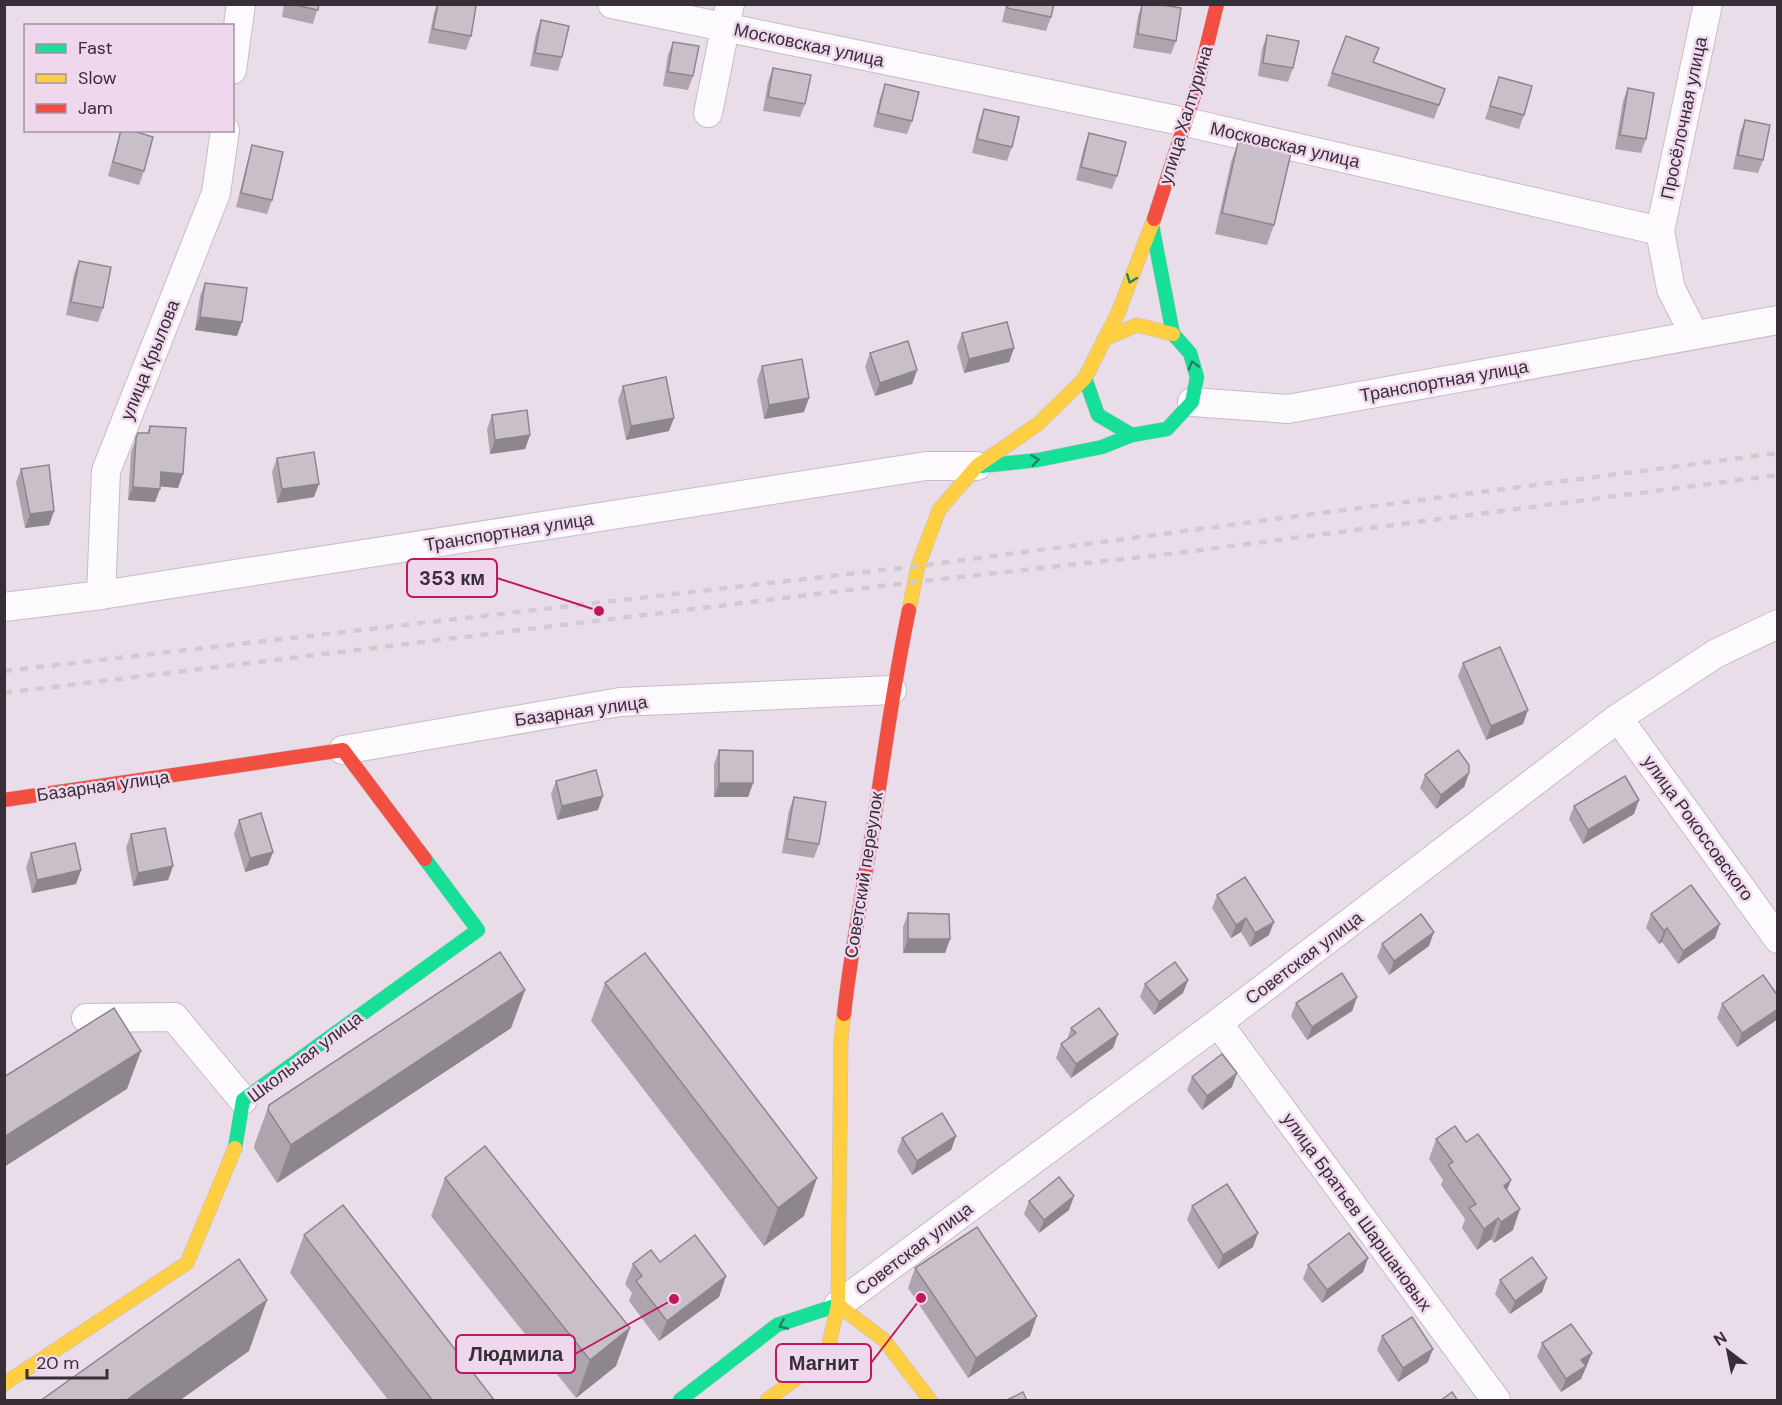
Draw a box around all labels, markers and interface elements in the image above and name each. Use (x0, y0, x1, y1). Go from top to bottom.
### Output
street label: Московская улица (732, 17, 887, 73)
legend (24, 24, 234, 132)
street label: Просёлочная улица (1655, 34, 1713, 202)
text: Fast (78, 36, 113, 60)
street label: улица Халтурина (1153, 42, 1219, 187)
text: Slow (78, 66, 117, 90)
text: Jam (78, 96, 113, 120)
street label: Московская улица (1208, 116, 1363, 174)
one-way arrow (1125, 273, 1138, 284)
street label: улица Крылова (115, 295, 185, 424)
street label: Транспортная улица (1358, 354, 1531, 408)
one-way arrow (1188, 360, 1200, 371)
one-way arrow (1031, 454, 1040, 466)
street label: Транспортная улица (423, 507, 596, 557)
callout: 353 км (407, 559, 497, 597)
text: 353 км (419, 565, 485, 591)
street label: Базарная улица (513, 690, 650, 732)
street label: улица Рокоссовского (1637, 750, 1759, 906)
street label: Базарная улица (35, 765, 172, 807)
street label: Советский переулок (839, 790, 889, 960)
street label: Советская улица (1240, 905, 1368, 1010)
street label: Школьная улица (243, 1005, 368, 1108)
street label: улица Братьев Шаршановых (1277, 1108, 1437, 1316)
street label: Советская улица (850, 1196, 978, 1301)
one-way arrow (778, 1318, 789, 1330)
north arrow (1698, 1321, 1758, 1381)
text: N (1710, 1327, 1731, 1351)
callout: Людмила (456, 1335, 575, 1373)
text: Людмила (469, 1341, 564, 1367)
scale bar (27, 1342, 106, 1380)
callout: Магнит (776, 1344, 871, 1382)
text: Магнит (789, 1350, 859, 1376)
text: 20 m (36, 1351, 79, 1375)

